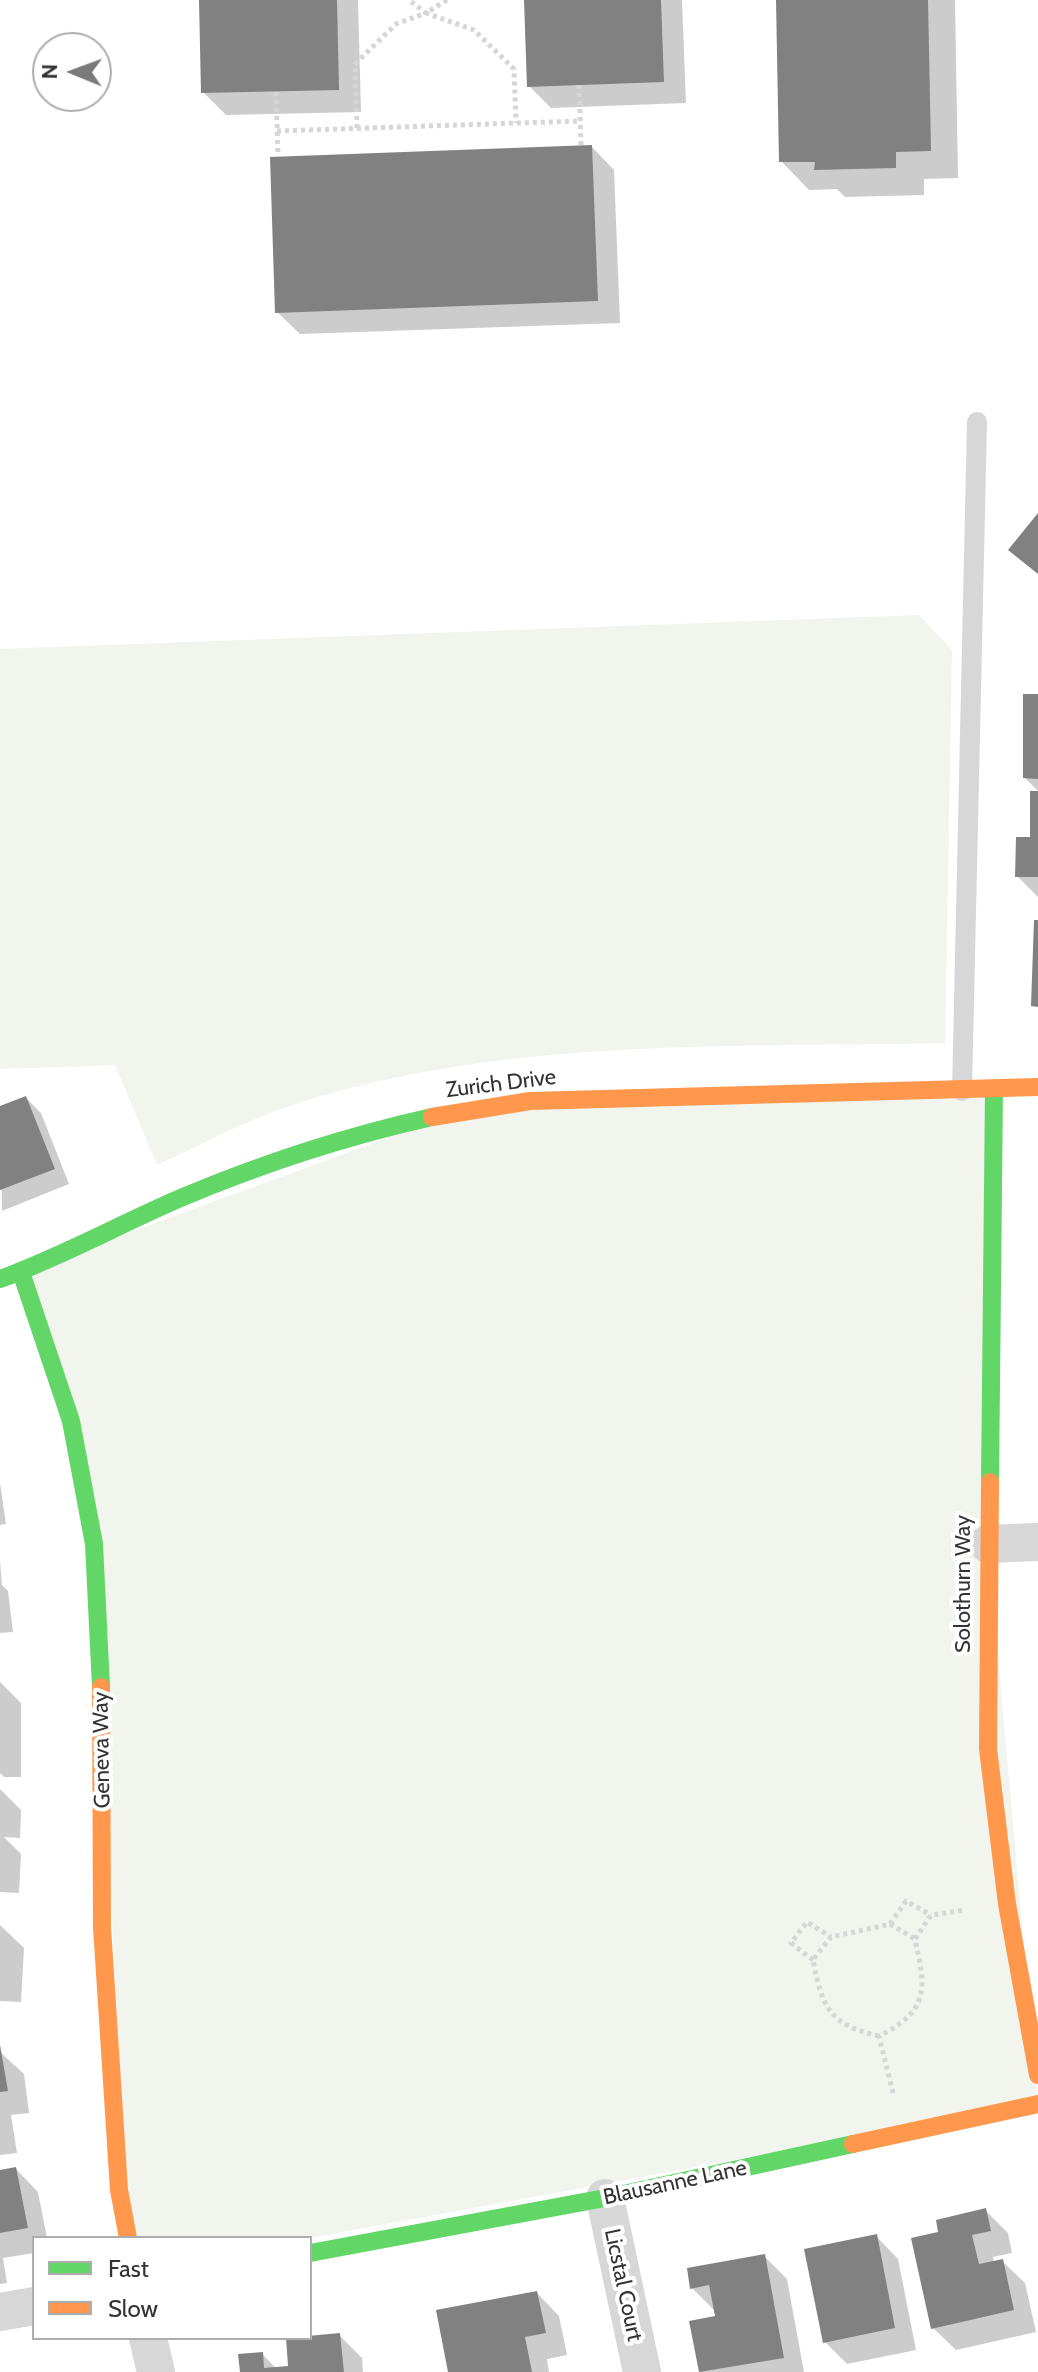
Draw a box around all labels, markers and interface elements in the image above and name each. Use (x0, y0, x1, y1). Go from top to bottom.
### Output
north arrow (32, 32, 112, 112)
text: N (36, 64, 63, 80)
street label: Zurich Drive (444, 1064, 558, 1104)
street label: Solothurn Way (951, 1515, 977, 1653)
street label: Geneva Way (88, 1691, 116, 1809)
street label: Blausanne Lane (601, 2155, 749, 2211)
street label: Licstal Court (598, 2226, 648, 2344)
legend (32, 2236, 312, 2340)
text: Fast (108, 2254, 149, 2283)
text: Slow (108, 2294, 158, 2323)

